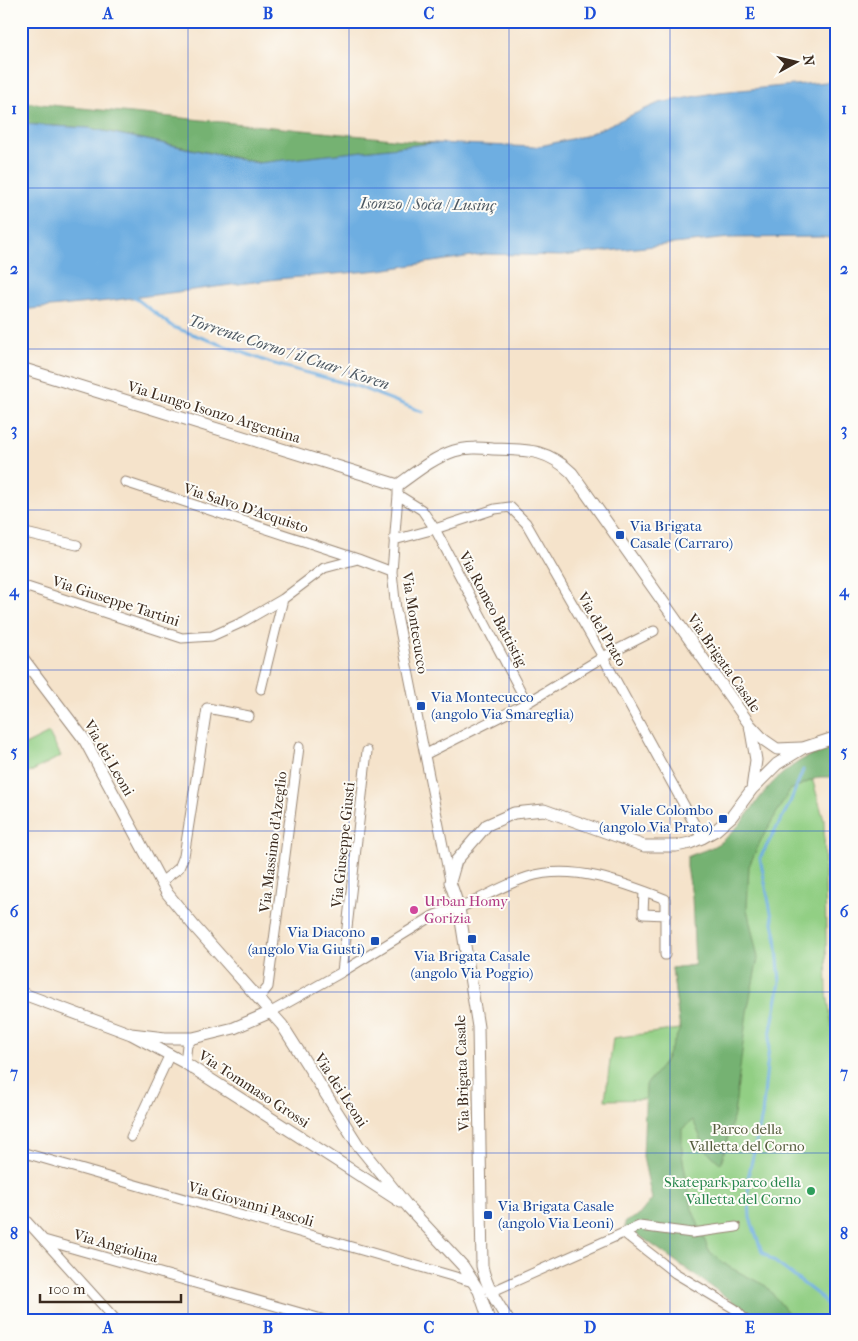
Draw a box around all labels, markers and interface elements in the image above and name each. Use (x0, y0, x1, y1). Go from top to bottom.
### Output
text: A (102, 4, 114, 23)
text: B (263, 4, 273, 23)
text: C (424, 4, 435, 23)
text: D (584, 4, 596, 23)
text: E (745, 4, 755, 23)
north arrow (770, 38, 820, 88)
text: N (799, 54, 818, 67)
text: 1 (11, 99, 17, 118)
text: 1 (841, 99, 847, 118)
water label: Isonzo / Soča / Lusinç (359, 193, 497, 215)
text: 2 (10, 259, 18, 278)
text: 2 (840, 259, 848, 278)
water label: Torrente Corno / il Cuar / Koren (186, 310, 392, 394)
street label: Via Lungo Isonzo Argentina (124, 377, 304, 447)
text: 3 (11, 420, 17, 440)
text: 3 (841, 420, 847, 440)
street label: Via Salvo D'Acquisto (180, 479, 311, 537)
place label: Via Brigata Casale (Carraro) (629, 517, 733, 552)
marker: Via Brigata Casale (Carraro) (614, 529, 626, 541)
street label: Via Romeo Battistig (454, 547, 532, 671)
street label: Via Montecucco (398, 570, 432, 675)
street label: Via Giuseppe Tartini (49, 572, 182, 630)
text: 4 (8, 581, 20, 601)
text: 4 (838, 581, 850, 601)
street label: Via del Prato (573, 588, 631, 670)
street label: Via Brigata Casale (683, 609, 765, 716)
place label: Via Montecucco (angolo Via Smareglia) (430, 688, 574, 723)
marker: Via Montecucco (angolo Via Smareglia) (415, 700, 427, 712)
street label: Via dei Leoni (80, 716, 138, 800)
text: 5 (11, 742, 18, 761)
text: 5 (841, 742, 848, 761)
street label: Via Massimo d'Azeglio (255, 770, 291, 915)
street label: Via Giuseppe Giusti (327, 781, 359, 910)
place label: Viale Colombo (angolo Via Prato) (599, 801, 713, 836)
marker: Viale Colombo (angolo Via Prato) (717, 813, 729, 825)
place label: Urban Homy Gorizia (424, 892, 509, 927)
text: 6 (10, 902, 19, 921)
text: 6 (840, 902, 849, 921)
marker: Urban Homy Gorizia (408, 904, 420, 916)
place label: Via Diacono (angolo Via Giusti) (248, 923, 365, 958)
marker: Via Brigata Casale (angolo Via Poggio) (466, 933, 478, 945)
marker: Via Diacono (angolo Via Giusti) (369, 935, 381, 947)
place label: Via Brigata Casale (angolo Via Poggio) (411, 947, 533, 982)
street label: Via Brigata Casale (451, 1014, 473, 1132)
street label: Via Tommaso Grossi (194, 1046, 313, 1132)
street label: Via dei Leoni (310, 1049, 372, 1131)
text: 7 (9, 1063, 18, 1082)
text: 7 (839, 1063, 848, 1082)
park label: Parco della Valletta del Corno (688, 1120, 805, 1155)
place label: Skatepark parco della Valletta del Corno (664, 1173, 802, 1208)
street label: Via Giovanni Pascoli (185, 1177, 317, 1231)
marker: Skatepark parco della Valletta del Corno (805, 1185, 817, 1197)
place label: Via Brigata Casale (angolo Via Leoni) (497, 1197, 615, 1232)
marker: Via Brigata Casale (angolo Via Leoni) (482, 1209, 494, 1221)
text: 8 (10, 1224, 18, 1243)
text: 8 (840, 1224, 848, 1243)
street label: Via Angiolina (71, 1225, 161, 1267)
scale bar (40, 1271, 181, 1303)
text: 100 m (48, 1280, 86, 1298)
text: A (102, 1318, 114, 1337)
text: B (263, 1318, 273, 1337)
text: C (424, 1318, 435, 1337)
text: D (584, 1318, 596, 1337)
text: E (745, 1318, 755, 1337)

